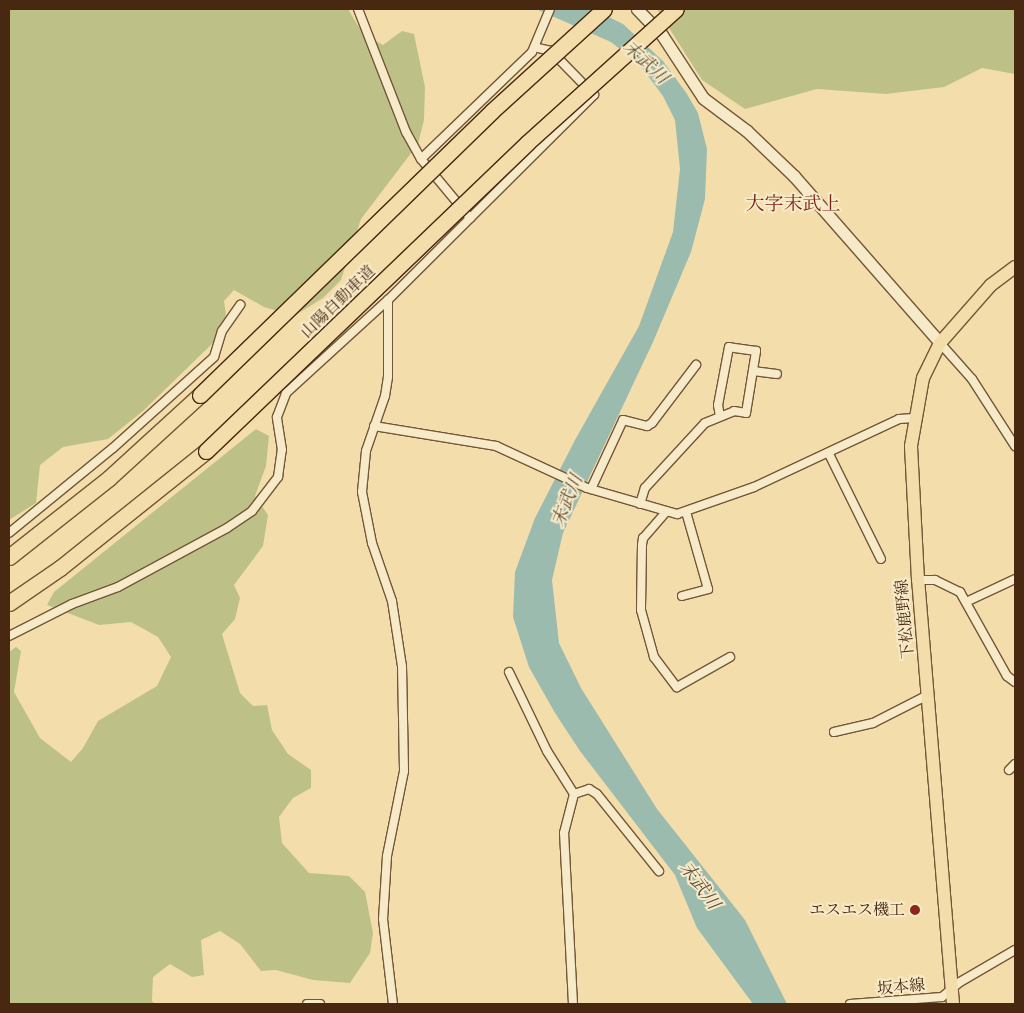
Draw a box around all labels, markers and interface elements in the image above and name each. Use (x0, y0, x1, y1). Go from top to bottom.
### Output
water label: 末武川 (618, 37, 672, 89)
district label: 大字末武上 (746, 194, 840, 216)
street label: 山陽自動車道 (297, 262, 379, 342)
water label: 末武川 (548, 472, 588, 530)
street label: 下松鹿野線 (892, 578, 918, 660)
water label: 末武川 (674, 858, 724, 914)
place label: エスエス機工 (809, 900, 905, 920)
marker: エスエス機工 (909, 904, 921, 916)
street label: 坂本線 (876, 975, 926, 999)

